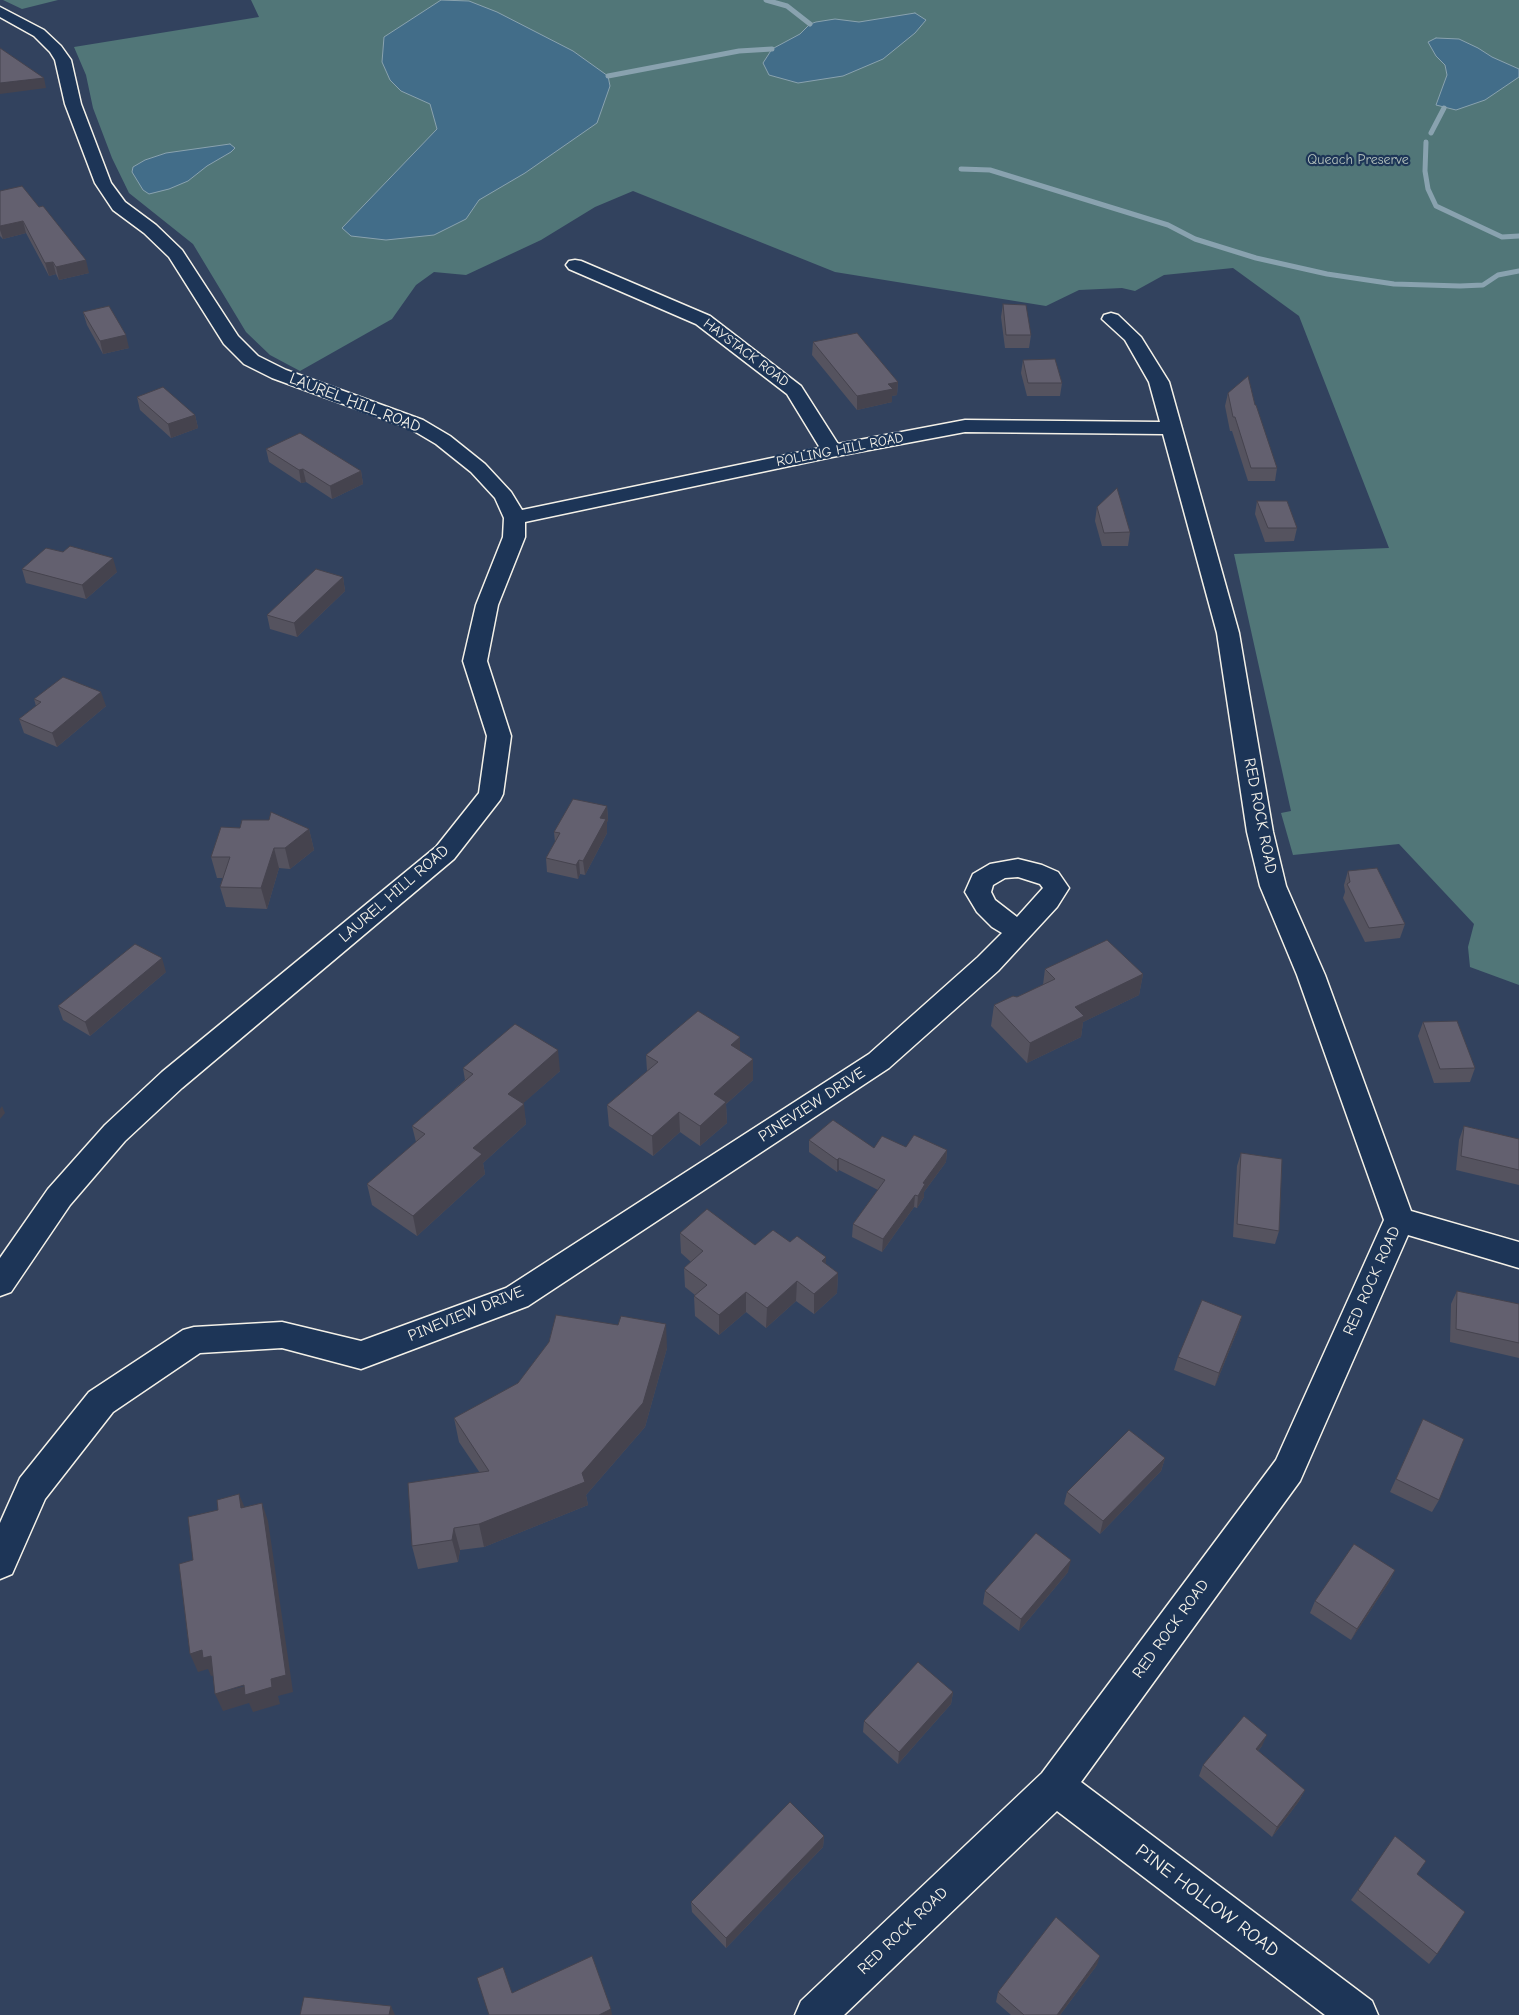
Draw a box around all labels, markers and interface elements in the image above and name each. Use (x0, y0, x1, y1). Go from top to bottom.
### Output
park label: Queach Preserve (1307, 152, 1409, 168)
street label: HAYSTACK ROAD (700, 315, 792, 391)
street label: LAUREL HILL ROAD (287, 369, 423, 437)
street label: ROLLING HILL ROAD (775, 429, 905, 471)
street label: RED ROCK ROAD (1239, 756, 1281, 876)
street label: LAUREL HILL ROAD (335, 841, 453, 947)
street label: PINEVIEW DRIVE (755, 1063, 869, 1147)
street label: RED ROCK ROAD (1339, 1223, 1405, 1339)
street label: PINEVIEW DRIVE (405, 1282, 527, 1346)
street label: RED ROCK ROAD (1129, 1576, 1213, 1682)
street label: PINE HOLLOW ROAD (1131, 1840, 1283, 1962)
street label: RED ROCK ROAD (854, 1883, 952, 1979)

